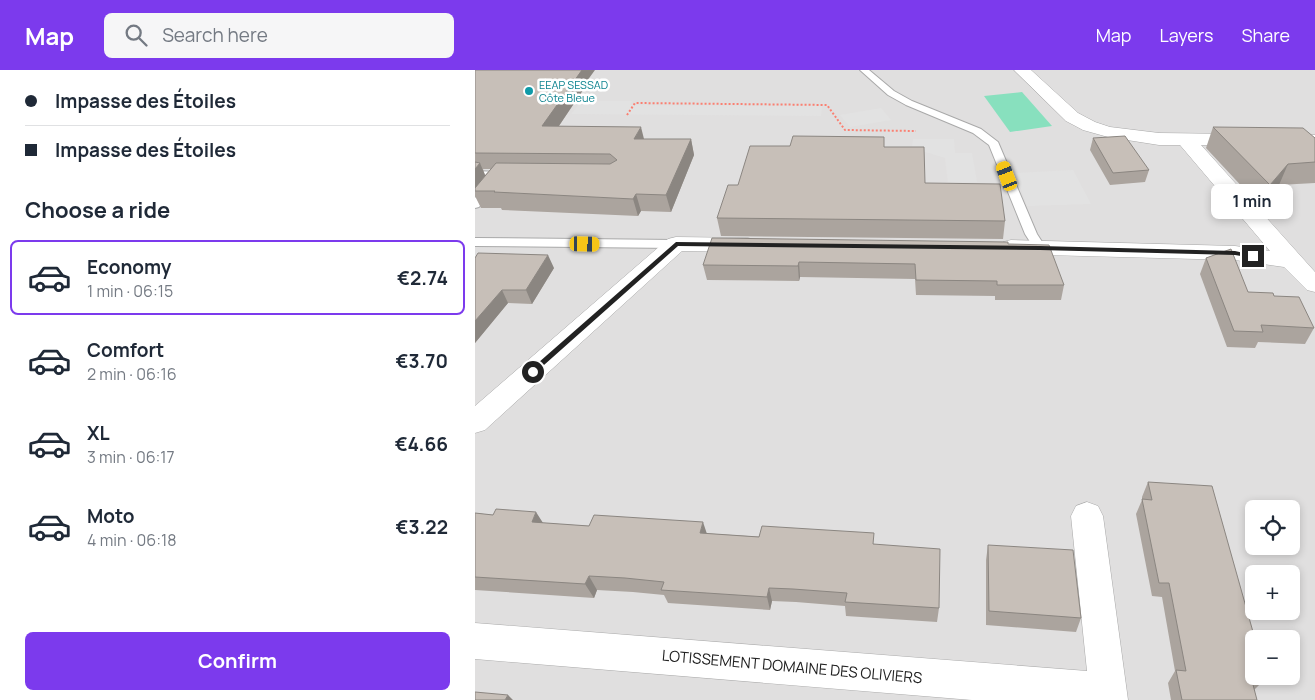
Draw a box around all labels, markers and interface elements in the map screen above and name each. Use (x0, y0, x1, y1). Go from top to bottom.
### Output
search box (104, 13, 454, 58)
text: Map (25, 19, 74, 52)
icon: search (122, 21, 150, 49)
text: Search here (162, 22, 268, 48)
text: Map (1096, 23, 1131, 47)
text: Layers (1159, 23, 1213, 47)
text: Share (1241, 23, 1290, 47)
place label: EEAP SESSAD Côte Bleue (539, 77, 608, 105)
marker: EEAP SESSAD Côte Bleue (523, 85, 535, 97)
text: Impasse des Étoiles (55, 88, 236, 114)
text: Impasse des Étoiles (55, 137, 236, 163)
car (994, 159, 1019, 193)
callout: 1 min (1212, 184, 1294, 218)
text: 1 min (1232, 190, 1272, 212)
text: Choose a ride (25, 195, 170, 225)
car (569, 236, 600, 252)
route end (1242, 245, 1264, 267)
text: Economy (87, 254, 171, 280)
icon: car (27, 255, 72, 300)
text: €2.74 (397, 265, 448, 291)
text: 1 min · 06:15 (87, 280, 173, 302)
text: Comfort (87, 337, 164, 363)
icon: car (27, 338, 72, 383)
text: €3.70 (396, 348, 448, 374)
route start (522, 361, 544, 383)
text: 2 min · 06:16 (87, 363, 177, 385)
text: XL (87, 420, 110, 446)
icon: car (27, 421, 72, 466)
text: €4.66 (395, 431, 448, 457)
text: 3 min · 06:17 (87, 446, 175, 468)
map controls (1245, 500, 1300, 685)
button: locate (1245, 500, 1300, 555)
text: Moto (87, 503, 134, 529)
icon: car (27, 504, 72, 549)
text: €3.22 (396, 514, 448, 540)
text: 4 min · 06:18 (87, 529, 176, 551)
button: + (1245, 565, 1300, 620)
button: − (1245, 630, 1300, 685)
button: Confirm (25, 632, 450, 690)
street label: LOTISSEMENT DOMAINE DES OLIVIERS (661, 645, 923, 688)

